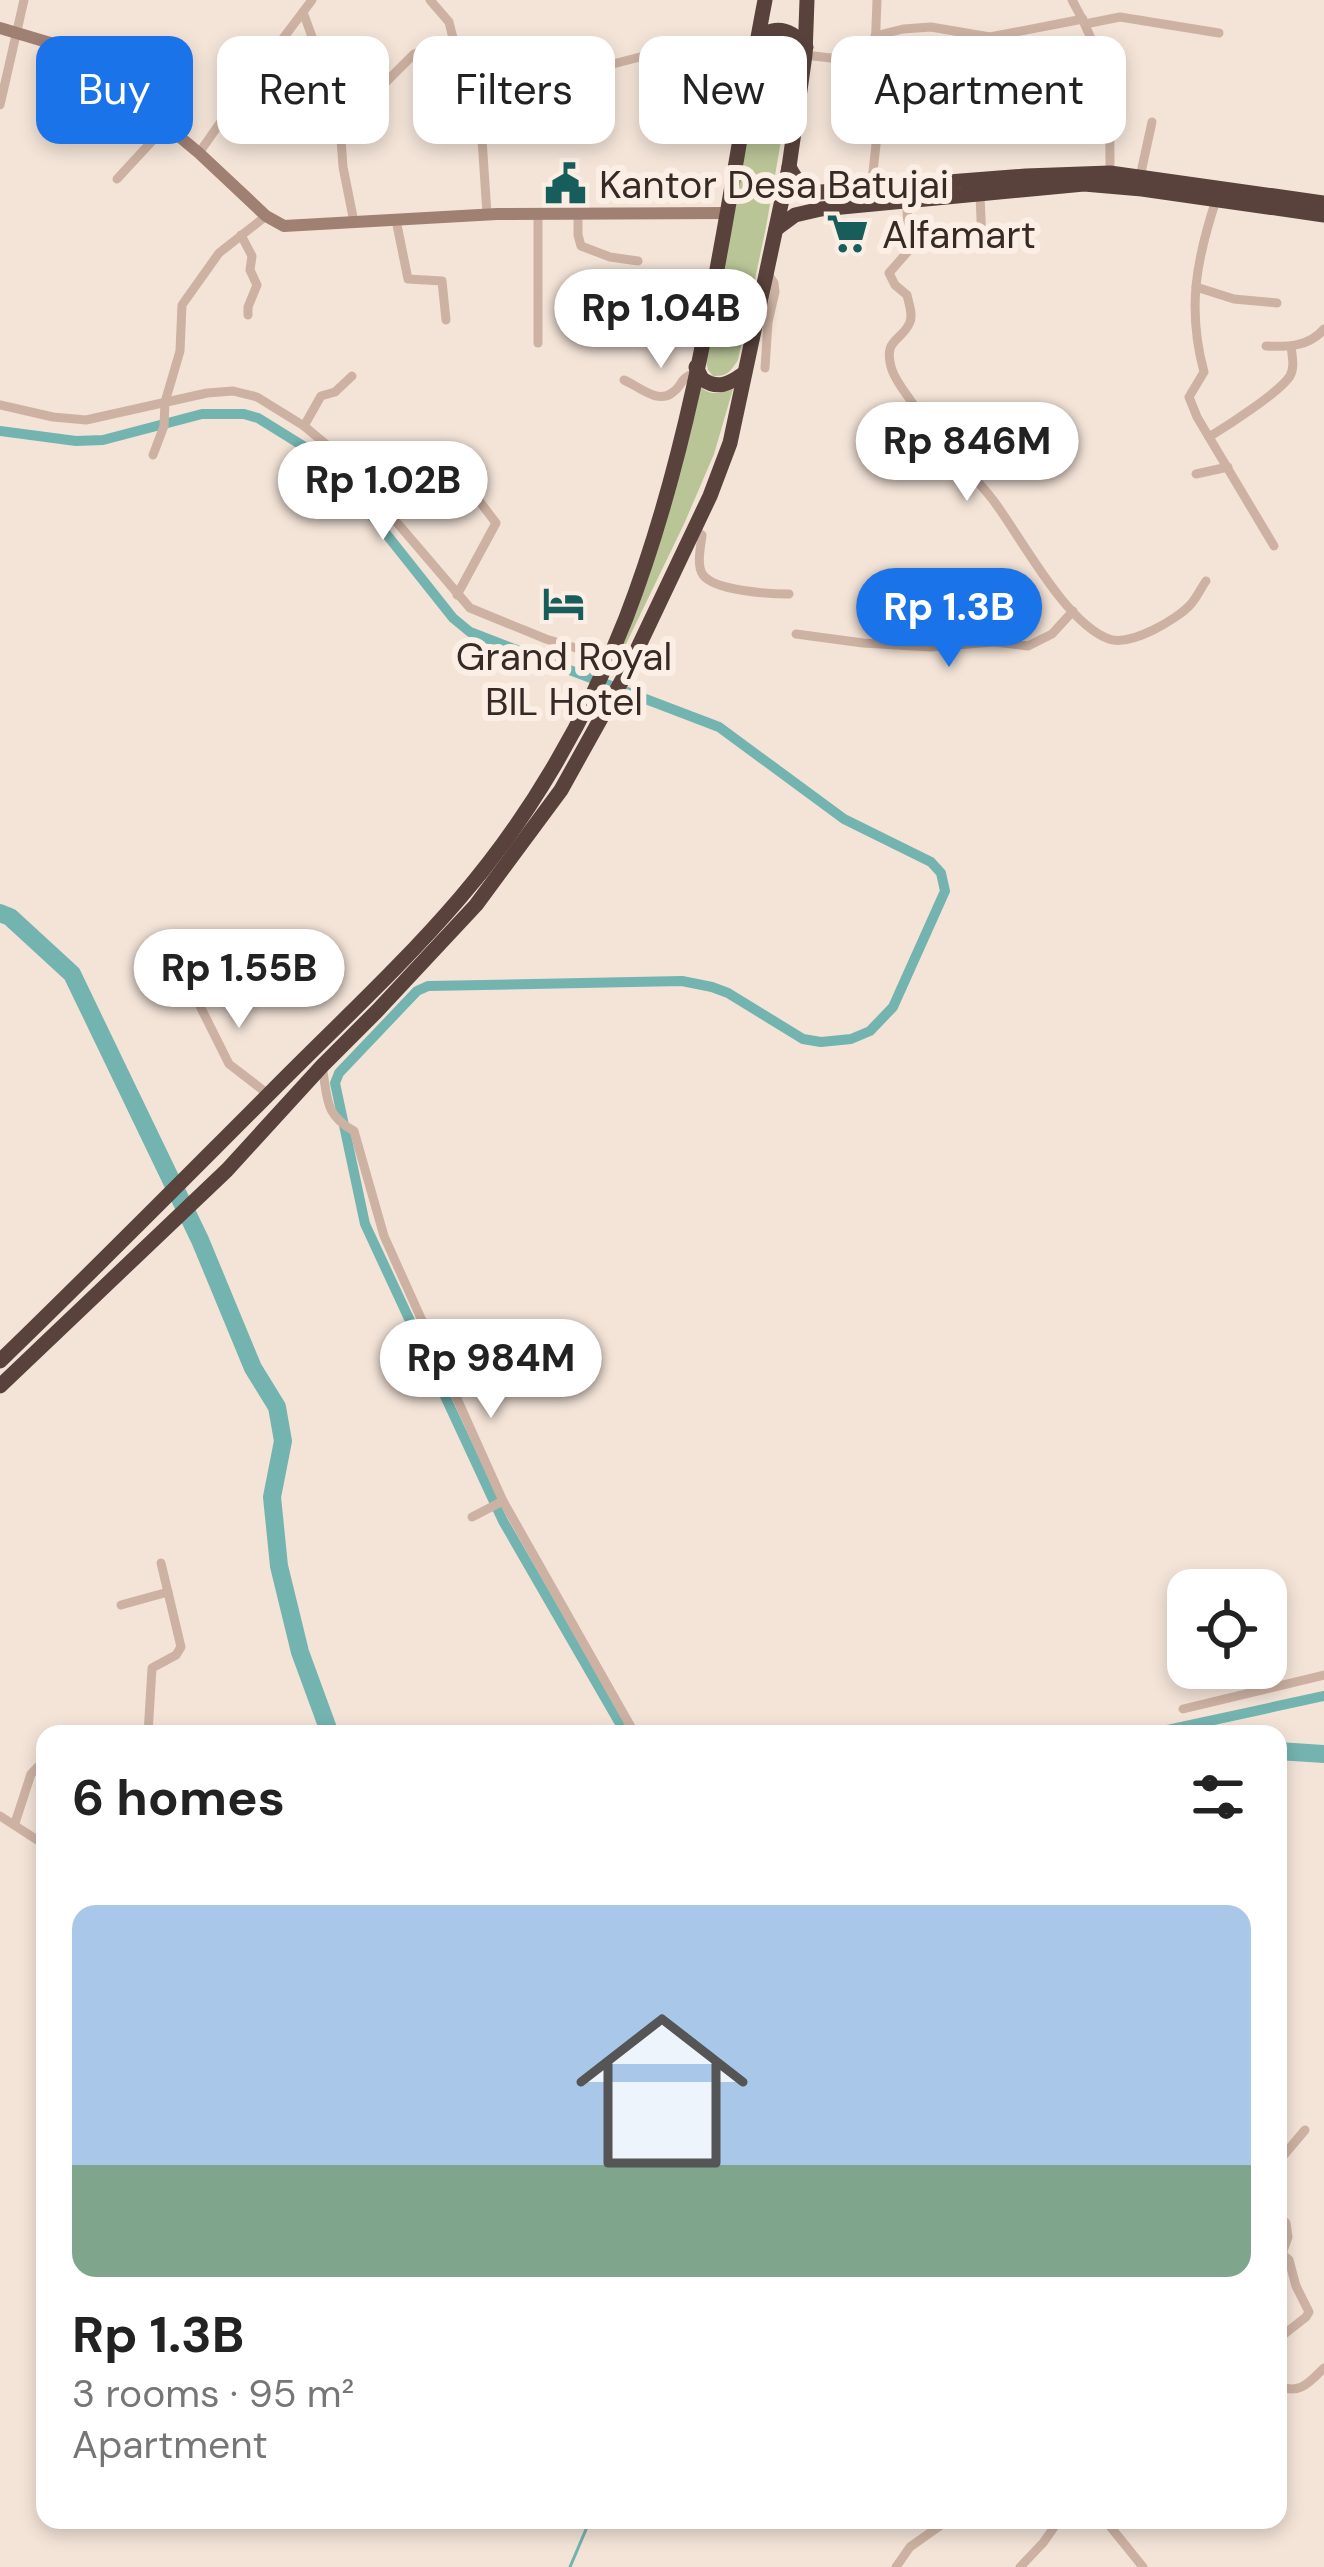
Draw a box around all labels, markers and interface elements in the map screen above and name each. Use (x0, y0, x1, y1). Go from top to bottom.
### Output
chip: Buy (36, 36, 193, 144)
chip: Rent (217, 36, 389, 144)
chip: Filters (413, 36, 615, 144)
chip: New (639, 36, 807, 144)
chip: Apartment (831, 36, 1126, 144)
place label: Kantor Desa Batujai (599, 159, 949, 210)
public building icon: Kantor Desa Batujai (542, 161, 588, 207)
place label: Alfamart (882, 209, 1036, 260)
supermarket icon: Alfamart (825, 211, 871, 257)
pin: Rp 1.04B (537, 269, 785, 371)
text: Rp 1.04B (581, 282, 741, 333)
pin: Rp 846M (856, 402, 1078, 504)
text: Rp 846M (883, 415, 1051, 466)
pin: Rp 1.02B (259, 441, 507, 543)
text: Rp 1.02B (305, 454, 461, 505)
pin: Rp 1.3B (838, 568, 1060, 670)
hotel icon: Grand Royal BIL Hotel (541, 581, 587, 627)
text: Rp 1.3B (883, 581, 1015, 632)
place label: Grand Royal BIL Hotel (456, 631, 672, 727)
pin: Rp 1.55B (115, 929, 363, 1031)
text: Rp 1.55B (161, 942, 317, 993)
pin: Rp 984M (380, 1319, 602, 1421)
text: Rp 984M (407, 1332, 575, 1383)
map controls (1167, 1569, 1287, 1689)
button: locate (1167, 1569, 1287, 1689)
text: 6 homes (72, 1764, 285, 1831)
icon: filters (1185, 1764, 1251, 1830)
icon: home (554, 1983, 770, 2199)
text: Rp 1.3B (72, 2301, 244, 2368)
text: 3 rooms · 95 m² (72, 2368, 354, 2419)
text: Apartment (72, 2419, 268, 2470)

